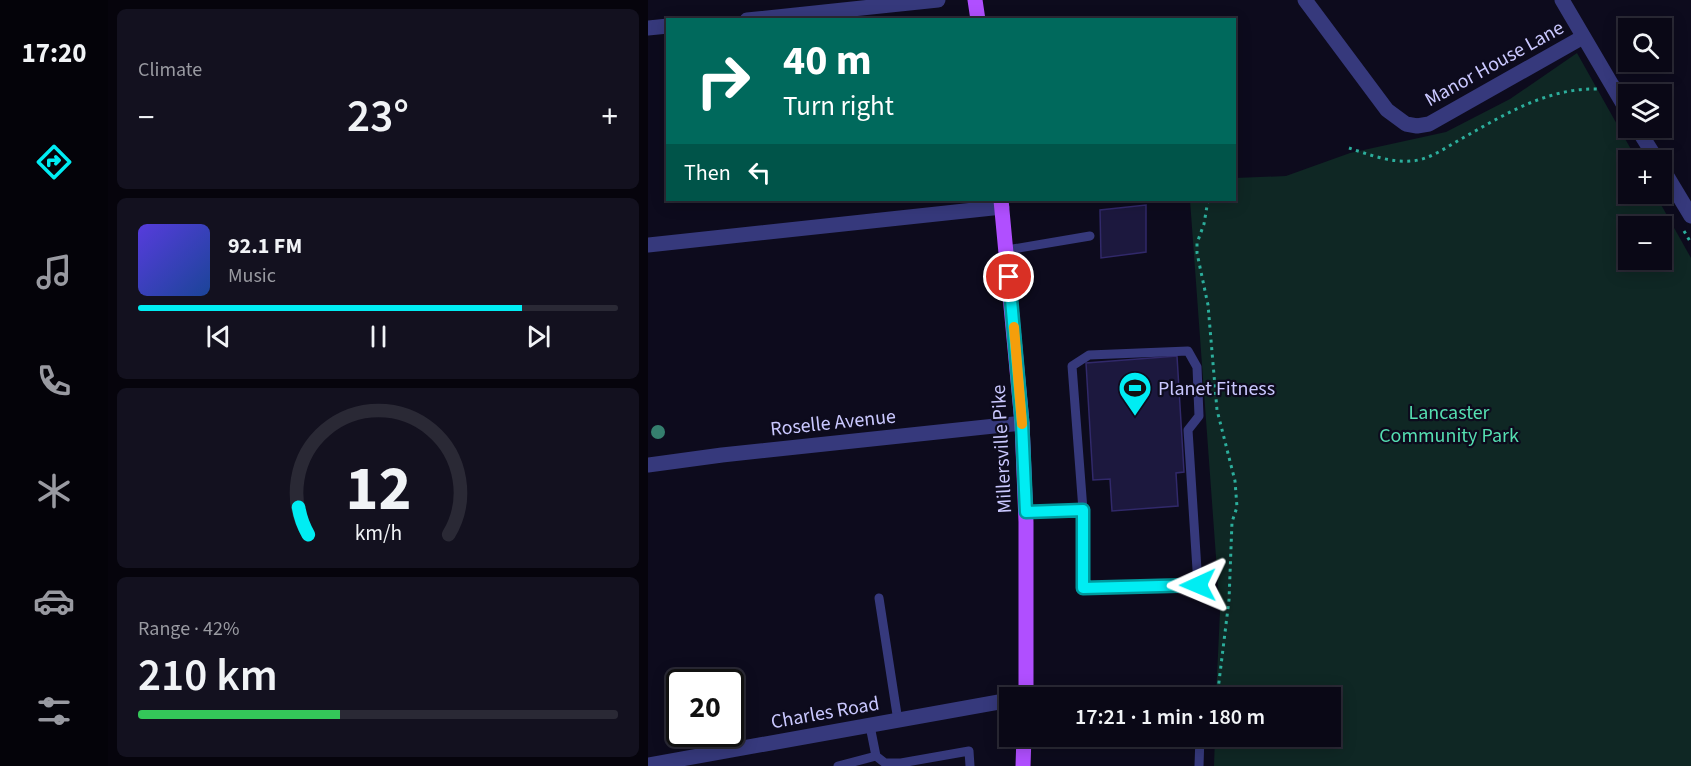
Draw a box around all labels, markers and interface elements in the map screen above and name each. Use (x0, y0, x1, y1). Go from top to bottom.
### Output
street label: Manor House Lane (1420, 14, 1569, 114)
map controls (1618, 18, 1672, 270)
button: search (1618, 18, 1672, 72)
text: 40 m (783, 31, 872, 91)
text: 17:20 (21, 34, 87, 73)
icon: right (684, 42, 762, 120)
text: Climate (138, 56, 202, 84)
button: layers (1618, 84, 1672, 138)
text: 23° (347, 85, 409, 149)
text: Turn right (783, 87, 894, 126)
text: − (138, 94, 154, 141)
text: + (602, 94, 618, 141)
icon: directions (33, 141, 75, 183)
button: + (1618, 150, 1672, 204)
icon: left (743, 156, 776, 189)
text: Then (684, 157, 731, 189)
button: − (1618, 216, 1672, 270)
text: 92.1 FM (228, 230, 302, 262)
icon: music (33, 251, 75, 293)
pin (983, 251, 1034, 302)
icon: arrive (992, 260, 1025, 293)
text: Music (228, 262, 276, 290)
icon: previous (202, 320, 235, 353)
icon: pause (362, 320, 395, 353)
icon: next (522, 320, 555, 353)
icon: phone (33, 360, 75, 402)
sports icon: Planet Fitness (1117, 370, 1153, 417)
place label: Planet Fitness (1158, 375, 1275, 403)
street label: Millersville Pike (985, 384, 1019, 514)
park label: Lancaster Community Park (1379, 399, 1519, 450)
street label: Roselle Avenue (769, 402, 897, 444)
text: 12 (345, 445, 411, 534)
icon: climate (33, 470, 75, 512)
text: km/h (354, 518, 402, 549)
position arrow (1166, 553, 1230, 617)
icon: car (33, 580, 75, 622)
text: Range · 42% (138, 615, 239, 643)
text: 210 km (138, 644, 278, 708)
speed limit sign: 20 (666, 669, 744, 747)
icon: filters (33, 690, 75, 732)
street label: Charles Road (769, 690, 882, 736)
text: 17:21 · 1 min · 180 m (1075, 701, 1265, 733)

